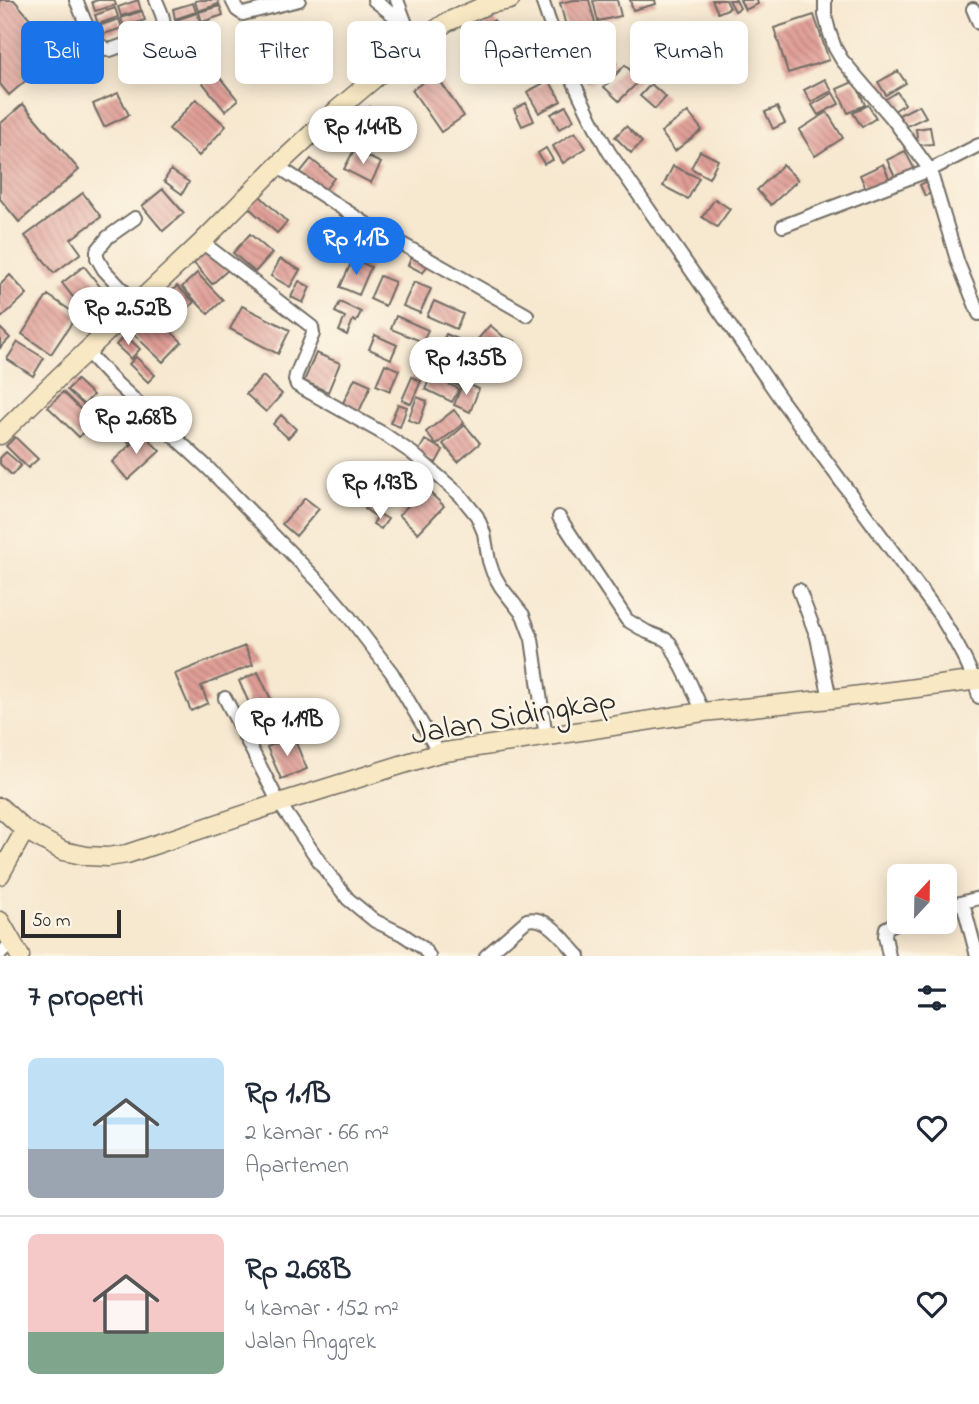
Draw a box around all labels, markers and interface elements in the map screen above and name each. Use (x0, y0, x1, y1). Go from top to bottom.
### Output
chip: Beli (21, 21, 104, 84)
chip: Sewa (118, 21, 221, 84)
chip: Filter (235, 21, 333, 84)
chip: Baru (347, 21, 446, 84)
chip: Apartemen (460, 21, 616, 84)
chip: Rumah (630, 21, 748, 84)
pin: Rp 1.44B (291, 106, 435, 166)
text: Rp 1.44B (324, 112, 402, 145)
pin: Rp 1.1B (291, 218, 421, 277)
text: Rp 1.1B (323, 223, 389, 256)
pin: Rp 2.52B (56, 288, 200, 347)
text: Rp 2.52B (84, 293, 172, 326)
pin: Rp 1.35B (394, 338, 538, 397)
text: Rp 1.35B (425, 343, 507, 376)
pin: Rp 2.68B (64, 396, 208, 456)
text: Rp 2.68B (95, 402, 177, 435)
pin: Rp 1.93B (308, 462, 452, 521)
text: Rp 1.93B (343, 467, 417, 500)
street label: Jalan Sidingkap (408, 677, 620, 760)
pin: Rp 1.19B (215, 698, 359, 758)
text: Rp 1.19B (251, 704, 323, 737)
north arrow (887, 864, 957, 934)
map controls (887, 864, 957, 934)
scale bar (21, 907, 121, 939)
text: 50 m (32, 908, 71, 935)
text: 7 properti (28, 976, 144, 1020)
icon: filters (913, 979, 951, 1017)
text: Rp 1.1B (245, 1073, 331, 1117)
icon: home (84, 1086, 168, 1170)
icon: heart (913, 1109, 951, 1147)
text: 2 kamar · 66 m² (245, 1117, 389, 1150)
text: Apartemen (245, 1150, 349, 1183)
text: Rp 2.68B (245, 1249, 351, 1293)
icon: home (84, 1262, 168, 1346)
icon: heart (913, 1285, 951, 1323)
text: 4 kamar · 152 m² (245, 1293, 399, 1326)
text: Jalan Anggrek (245, 1326, 376, 1359)

